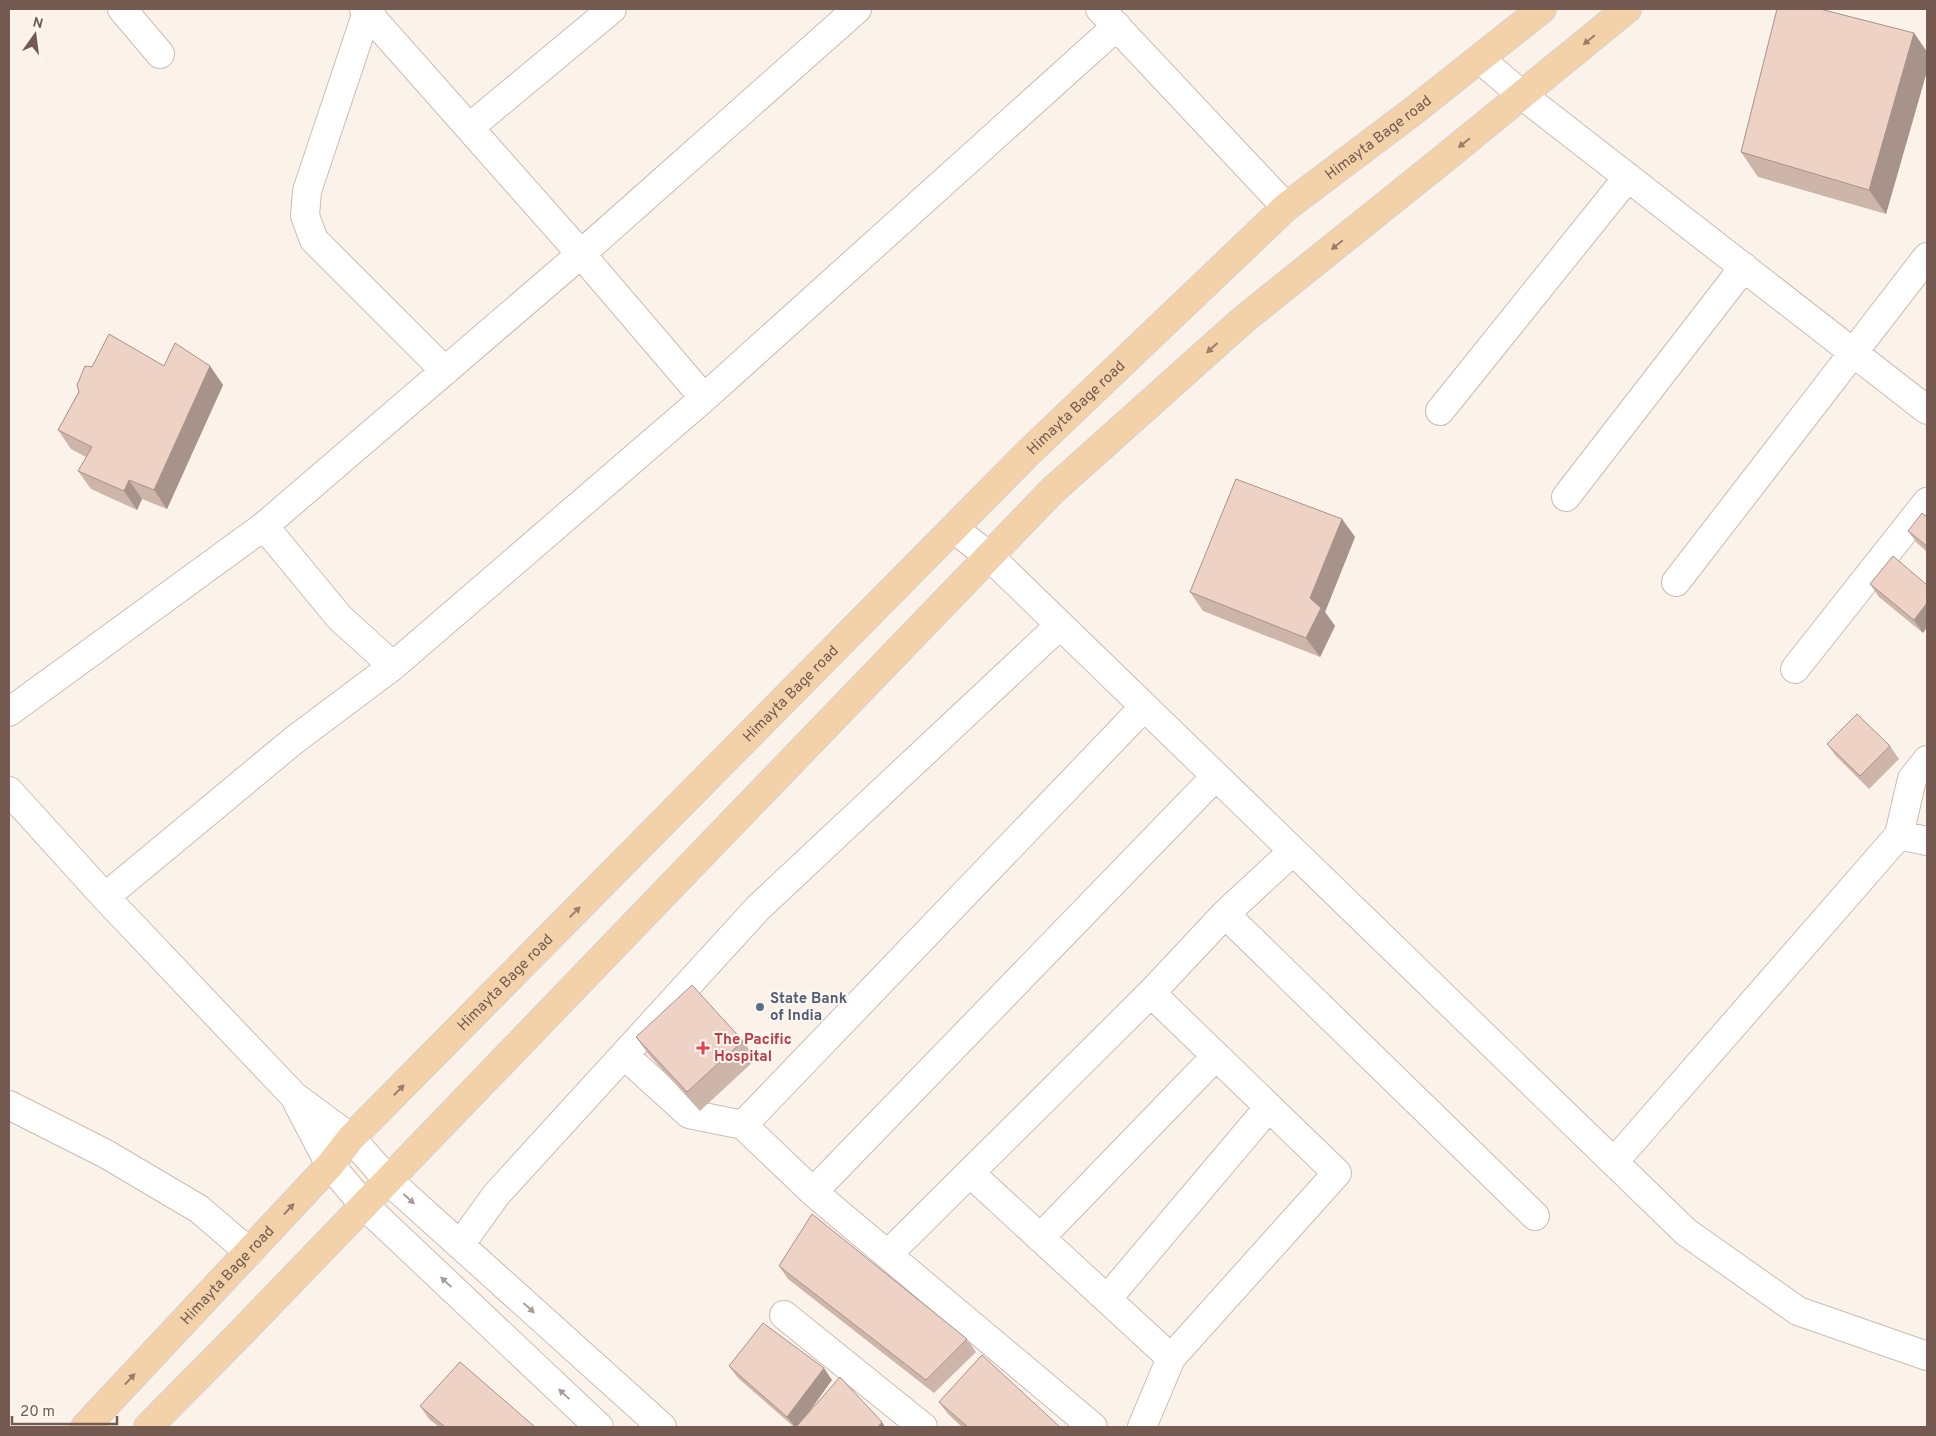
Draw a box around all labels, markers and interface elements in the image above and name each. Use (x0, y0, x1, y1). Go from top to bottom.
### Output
north arrow (10, 10, 60, 60)
text: N (31, 14, 45, 33)
one-way arrow (1583, 34, 1596, 45)
street label: Himayta Bage road (1322, 92, 1436, 185)
one-way arrow (1458, 137, 1471, 148)
one-way arrow (1331, 239, 1344, 250)
one-way arrow (1206, 342, 1218, 354)
street label: Himayta Bage road (1024, 357, 1130, 460)
street label: Himayta Bage road (739, 642, 843, 747)
one-way arrow (568, 906, 580, 918)
street label: Himayta Bage road (454, 931, 558, 1036)
place label: State Bank of India (770, 990, 847, 1026)
marker: State Bank of India (754, 1001, 766, 1013)
place label: The Pacific Hospital (714, 1031, 792, 1067)
marker: The Pacific Hospital (696, 1041, 710, 1055)
one-way arrow (393, 1084, 405, 1096)
one-way arrow (402, 1193, 415, 1204)
one-way arrow (283, 1203, 295, 1215)
street label: Himayta Bage road (177, 1223, 279, 1330)
one-way arrow (440, 1276, 452, 1288)
one-way arrow (523, 1302, 536, 1313)
one-way arrow (124, 1373, 136, 1385)
one-way arrow (558, 1388, 570, 1400)
scale bar (12, 1394, 118, 1426)
text: 20 m (20, 1403, 55, 1422)

